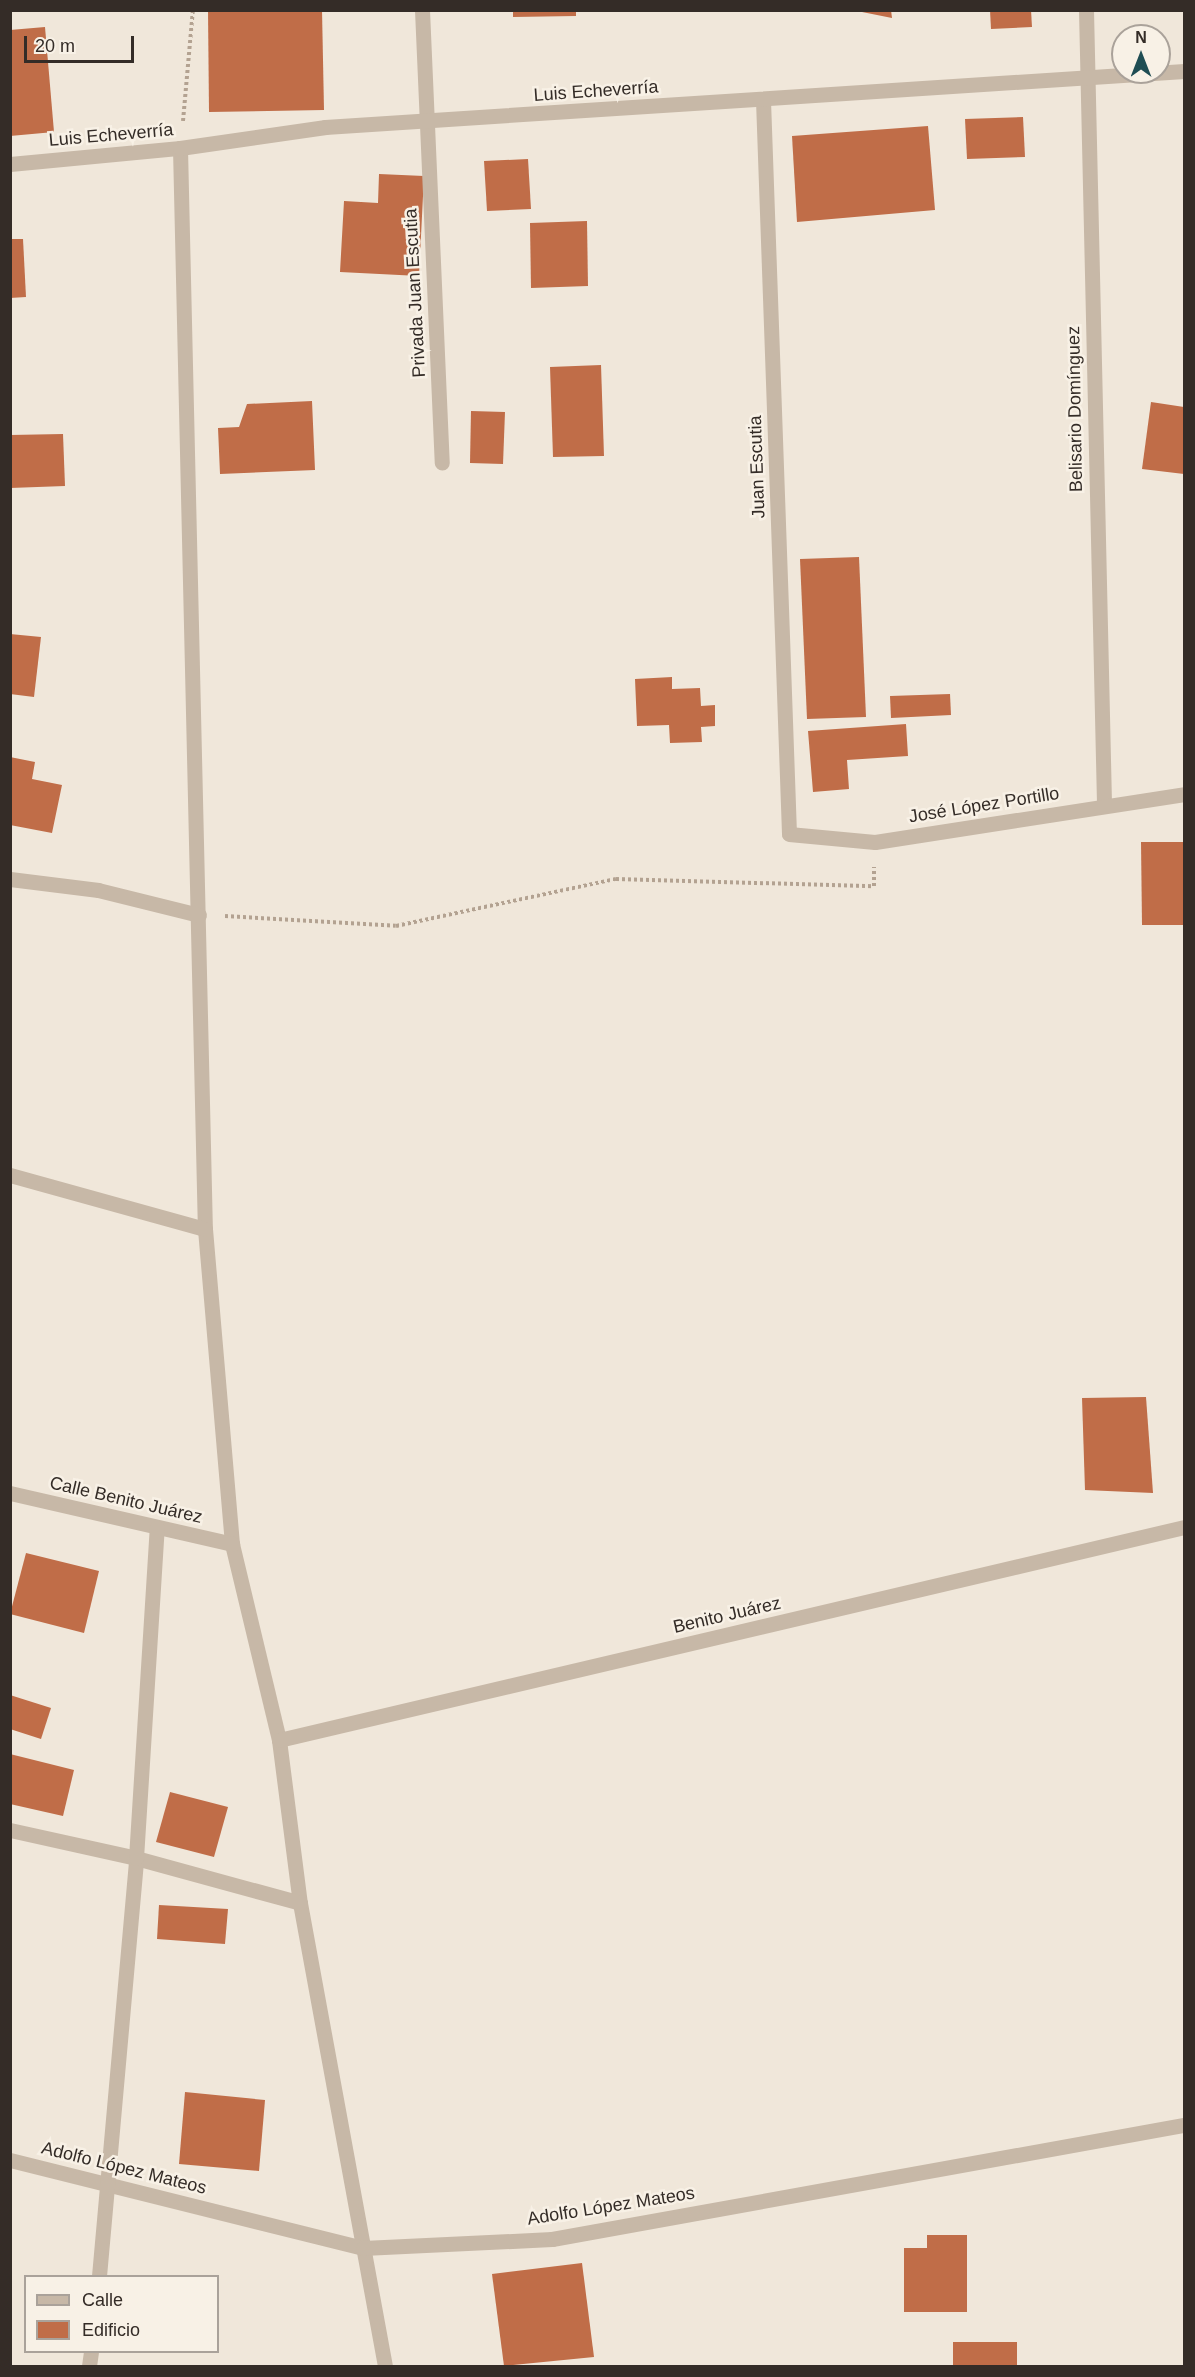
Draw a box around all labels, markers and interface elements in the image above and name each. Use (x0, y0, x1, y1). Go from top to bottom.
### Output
scale bar (27, 24, 136, 62)
north arrow (1111, 24, 1171, 84)
text: N (1135, 29, 1147, 46)
text: 20 m (35, 36, 75, 56)
street label: Luis Echeverría (533, 76, 659, 106)
street label: Luis Echeverría (48, 119, 174, 151)
street label: Privada Juan Escutia (400, 208, 430, 378)
street label: Belisario Domínguez (1063, 326, 1087, 492)
street label: Juan Escutia (744, 415, 770, 519)
street label: José López Portillo (907, 782, 1061, 828)
street label: Calle Benito Juárez (48, 1472, 204, 1528)
street label: Benito Juárez (671, 1592, 783, 1638)
street label: Adolfo López Mateos (39, 2137, 209, 2199)
street label: Adolfo López Mateos (526, 2182, 696, 2230)
legend (24, 2275, 219, 2353)
text: Calle (82, 2290, 123, 2310)
text: Edificio (82, 2320, 140, 2340)

